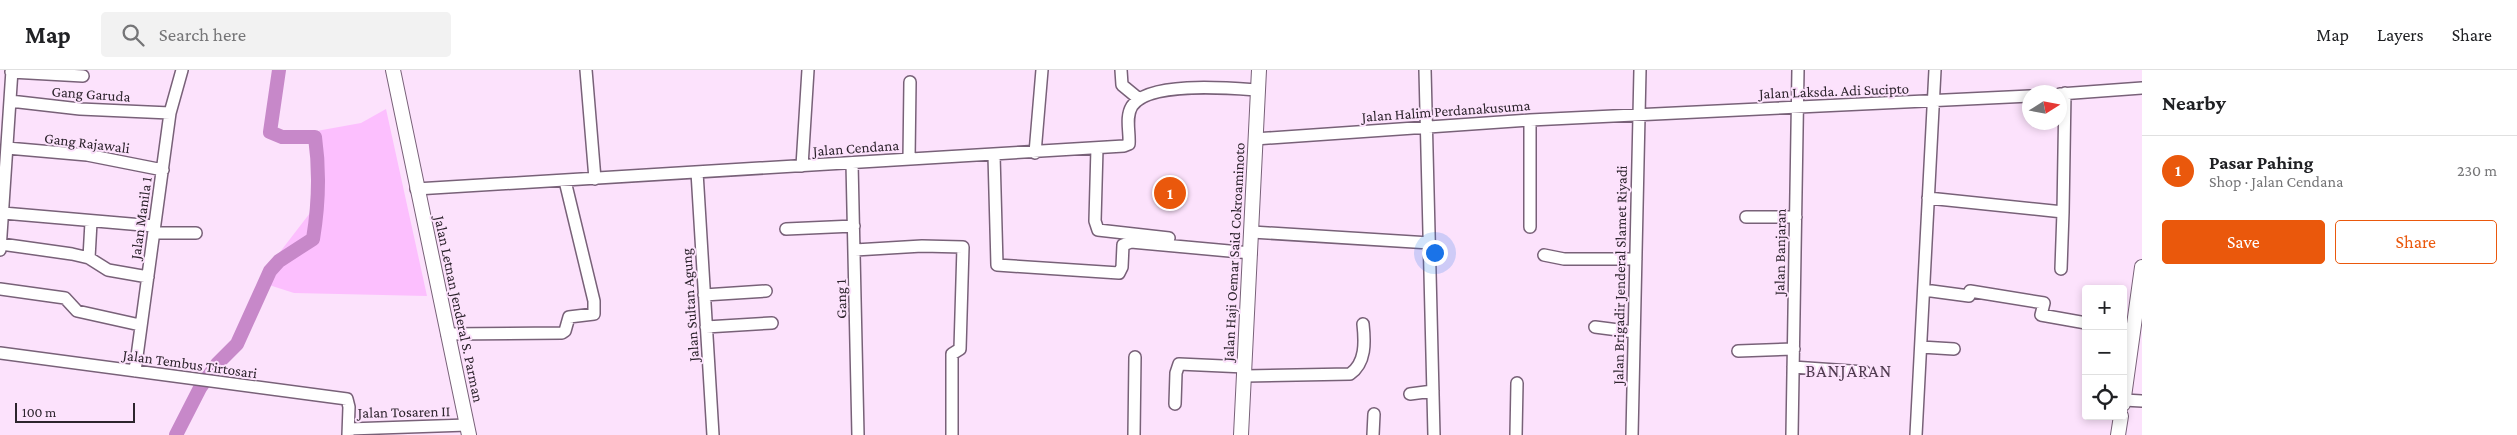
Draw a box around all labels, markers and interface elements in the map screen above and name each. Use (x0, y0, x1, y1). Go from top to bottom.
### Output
search box (101, 12, 451, 57)
text: Map (25, 21, 71, 48)
icon: search (119, 21, 147, 49)
text: Search here (159, 24, 246, 45)
text: Map (2316, 25, 2349, 45)
text: Layers (2377, 25, 2424, 45)
text: Share (2452, 25, 2492, 45)
street label: Jalan Laksda. Adi Sucipto (1757, 80, 1909, 103)
street label: Gang Garuda (51, 83, 131, 106)
north arrow (2022, 85, 2067, 130)
text: Nearby (2162, 91, 2226, 115)
street label: Jalan Halim Perdanakusuma (1359, 97, 1531, 126)
street label: Gang Rajawali (43, 130, 131, 157)
street label: Jalan Cendana (810, 137, 900, 160)
street label: Jalan Haji Oemar Said Cokroaminoto (1220, 142, 1249, 364)
text: Pasar Pahing (2209, 152, 2313, 173)
text: 1 (2175, 162, 2181, 179)
text: 230 m (2457, 162, 2497, 179)
street label: Jalan Brigadir Jenderal Slamet Riyadi (1610, 165, 1631, 387)
text: Shop · Jalan Cendana (2209, 173, 2343, 190)
pin: 1 (1154, 174, 1186, 212)
street label: Jalan Manila 1 (127, 176, 156, 262)
street label: Jalan Banjaran (1771, 208, 1790, 298)
street label: Jalan Letnan Jenderal S. Parman (430, 212, 487, 404)
button: Save (2162, 220, 2325, 264)
button: Share (2335, 220, 2497, 264)
your location (1422, 240, 1448, 266)
street label: Jalan Sultan Agung (678, 248, 703, 364)
street label: Gang 1 (833, 279, 850, 319)
map controls (2082, 285, 2127, 420)
button: + (2082, 285, 2127, 330)
button: − (2082, 330, 2127, 375)
street label: Jalan Tembus Tirtosari (120, 346, 258, 382)
district label: BANJARAN (1806, 361, 1892, 381)
button: locate (2082, 375, 2127, 420)
scale bar (15, 400, 135, 423)
street label: Jalan Tosaren II (356, 403, 450, 422)
text: 100 m (22, 404, 56, 420)

